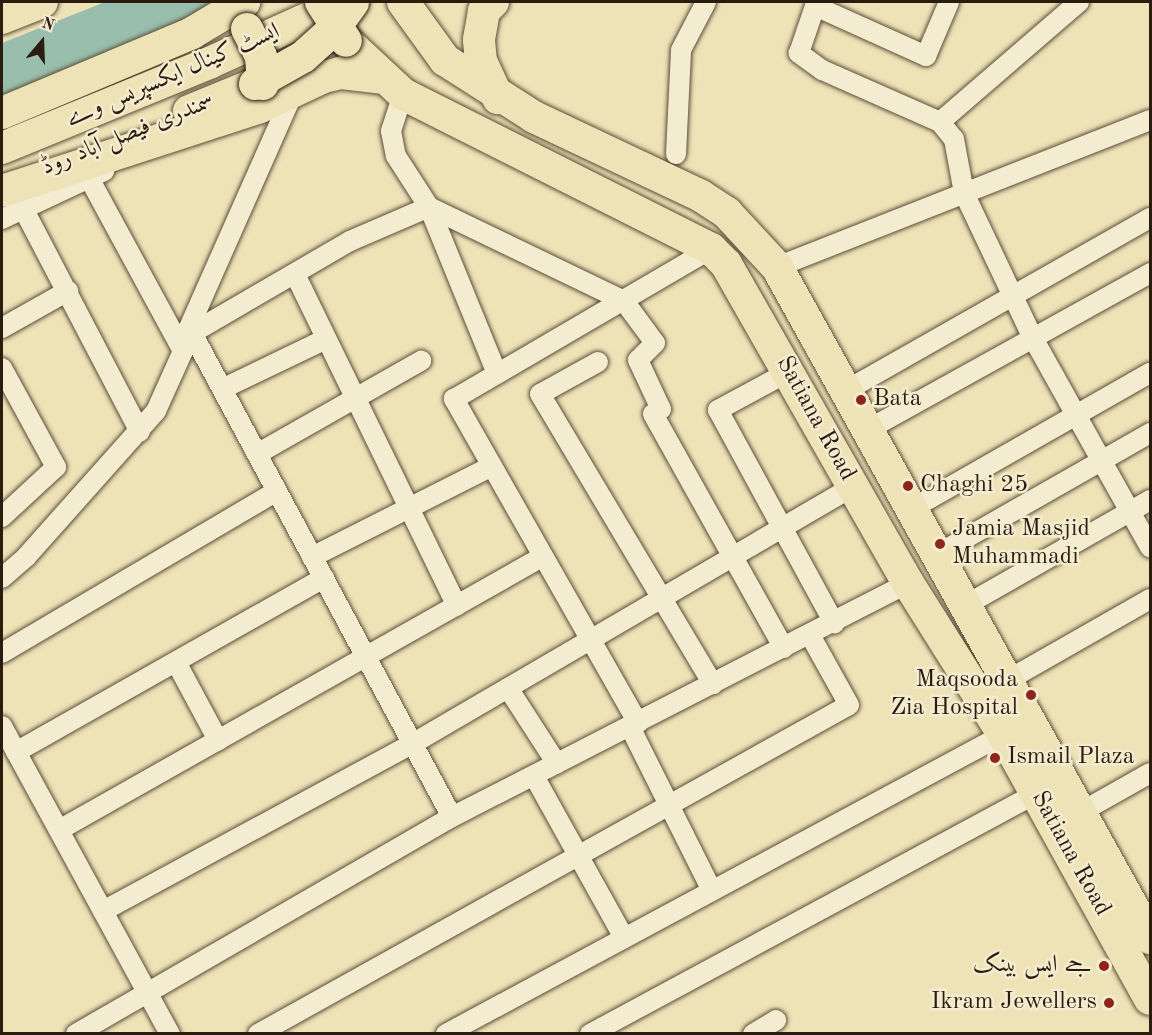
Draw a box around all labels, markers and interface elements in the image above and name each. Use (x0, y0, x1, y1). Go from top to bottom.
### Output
north arrow (12, 12, 72, 72)
text: N (39, 15, 56, 35)
street label: ایسٹ کینال ایکسپریس وے (62, 18, 284, 134)
street label: سمندری فیصل آباد روڈ (37, 87, 219, 183)
street label: Satiana Road (769, 351, 861, 487)
place label: Bata (873, 386, 922, 414)
marker: Bata (854, 393, 868, 407)
place label: Chaghi 25 (920, 472, 1028, 500)
marker: Chaghi 25 (901, 479, 915, 493)
place label: Jamia Masjid Muhammadi (952, 516, 1090, 572)
marker: Jamia Masjid Muhammadi (933, 537, 947, 551)
place label: Maqsooda Zia Hospital (890, 667, 1018, 723)
marker: Maqsooda Zia Hospital (1022, 686, 1040, 704)
place label: Ismail Plaza (1007, 744, 1135, 772)
marker: Ismail Plaza (988, 751, 1002, 765)
street label: Satiana Road (1024, 786, 1116, 922)
place label: جے ایس بینک (973, 952, 1092, 980)
marker: جے ایس بینک (1097, 959, 1111, 973)
place label: Ikram Jewellers (931, 989, 1097, 1017)
marker: Ikram Jewellers (1102, 996, 1116, 1010)

